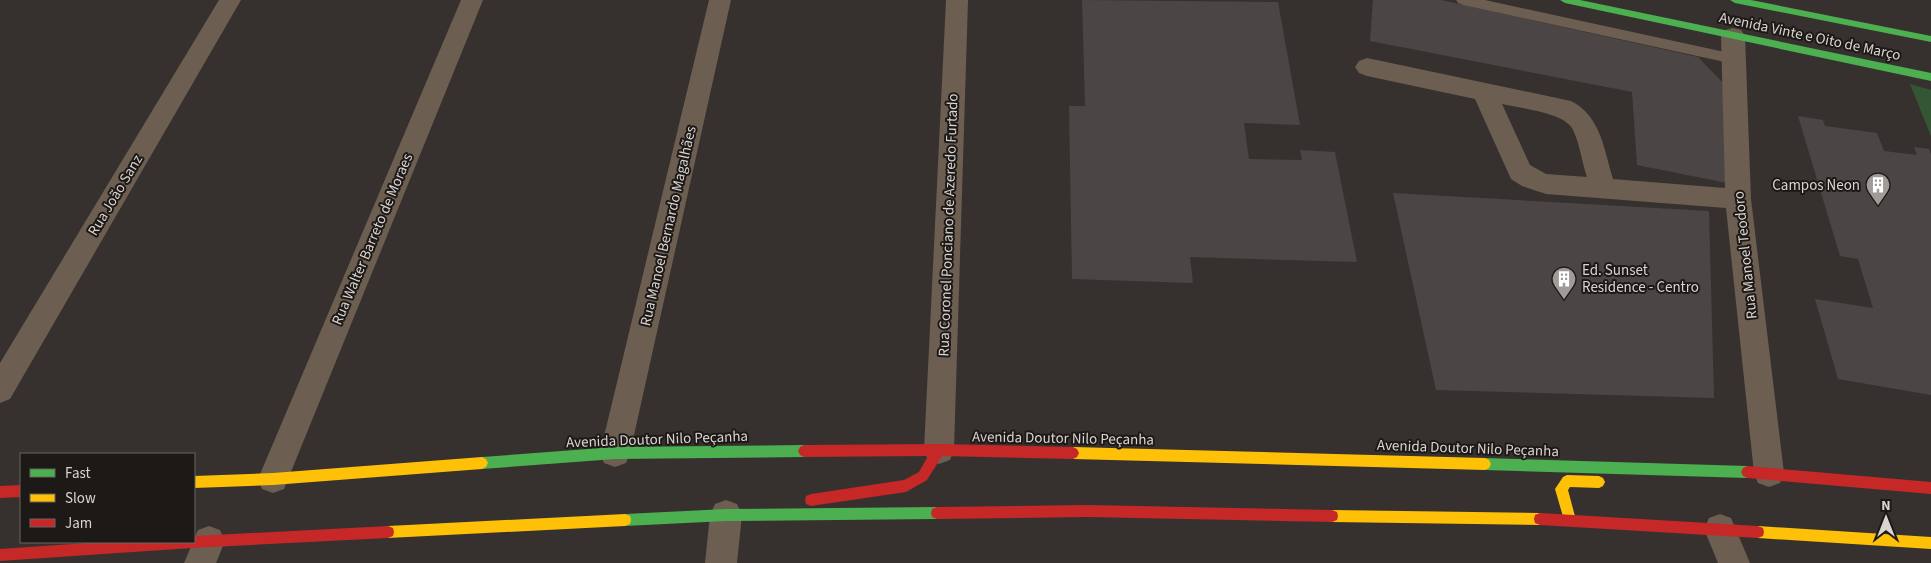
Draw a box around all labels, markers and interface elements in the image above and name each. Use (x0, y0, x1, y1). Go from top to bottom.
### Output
street label: Avenida Vinte e Oito de Março (1717, 7, 1903, 66)
street label: Rua Coronel Ponciano de Azeredo Furtado (933, 93, 964, 357)
street label: Rua Manoel Bernardo Magalhães (635, 124, 702, 328)
street label: Rua Walter Barreto de Moraes (327, 150, 418, 328)
street label: Rua João Sanz (83, 151, 148, 240)
building icon: Campos Neon (1865, 172, 1891, 206)
place label: Campos Neon (1772, 175, 1860, 196)
street label: Rua Manoel Teodoro (1728, 190, 1763, 320)
place label: Ed. Sunset Residence - Centro (1582, 260, 1699, 298)
building icon: Ed. Sunset Residence - Centro (1551, 266, 1577, 300)
street label: Avenida Doutor Nilo Peçanha (566, 426, 748, 453)
street label: Avenida Doutor Nilo Peçanha (972, 426, 1154, 451)
street label: Avenida Doutor Nilo Peçanha (1377, 435, 1559, 462)
legend (20, 453, 195, 543)
text: Fast (65, 463, 91, 484)
text: Slow (65, 488, 96, 509)
north arrow (1861, 493, 1911, 543)
text: N (1881, 496, 1891, 516)
text: Jam (65, 513, 92, 534)

